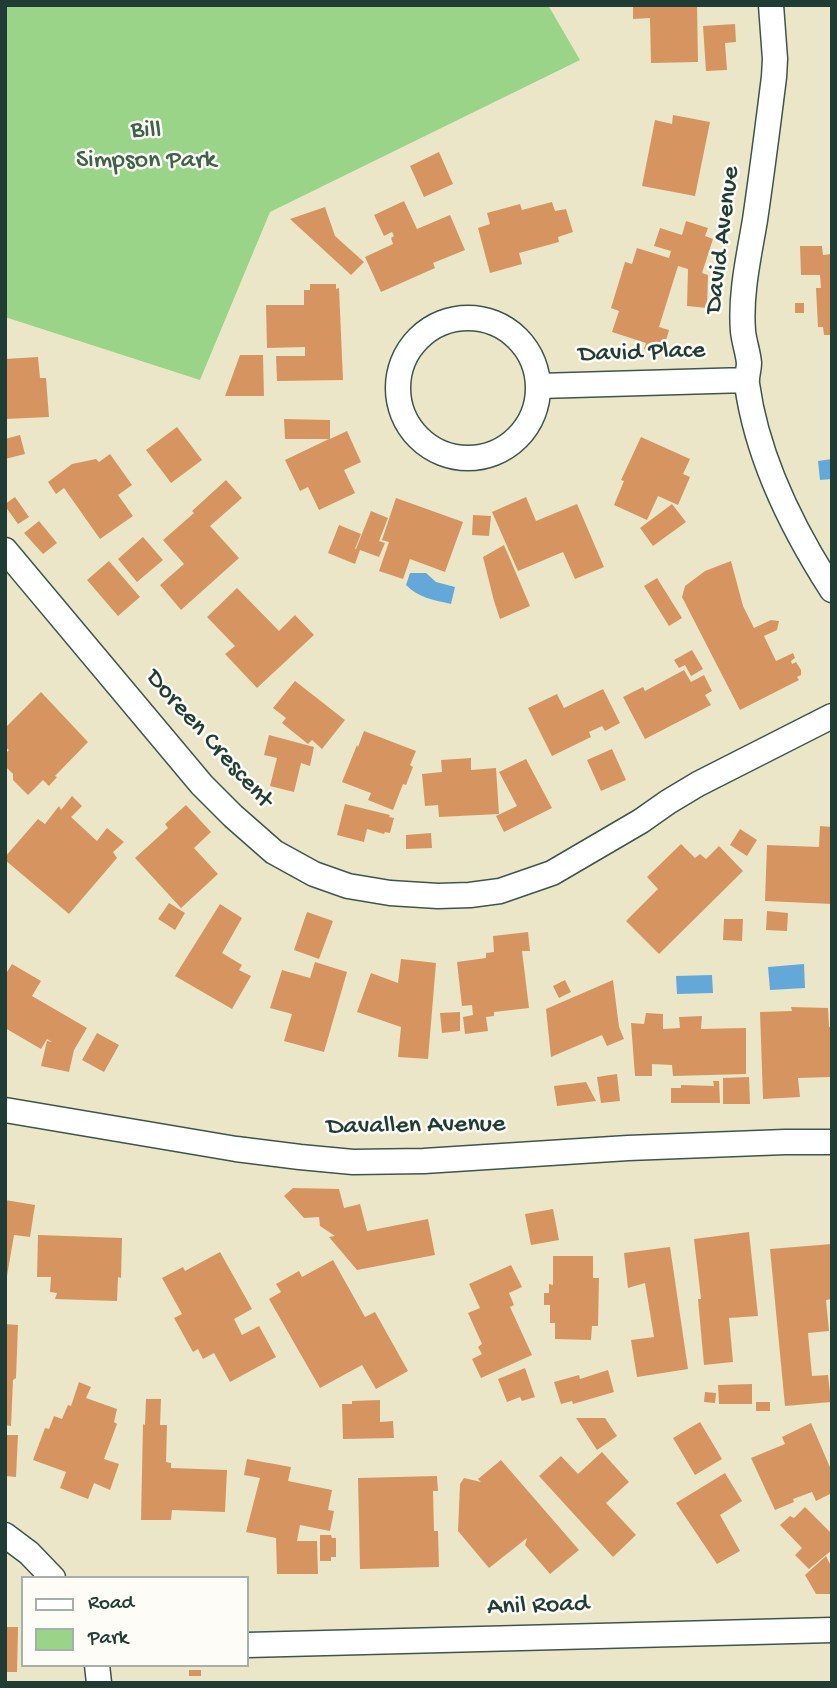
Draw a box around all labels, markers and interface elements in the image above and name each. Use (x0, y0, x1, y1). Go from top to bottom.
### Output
park label: Bill Simpson Park (76, 116, 216, 178)
street label: David Avenue (699, 165, 749, 315)
street label: David Place (578, 336, 706, 372)
street label: Doreen Crescent (137, 664, 279, 816)
street label: Davallen Avenue (326, 1110, 506, 1144)
legend (21, 1576, 248, 1667)
street label: Anil Road (486, 1590, 590, 1624)
text: Road (88, 1592, 134, 1617)
text: Park (88, 1627, 128, 1652)

